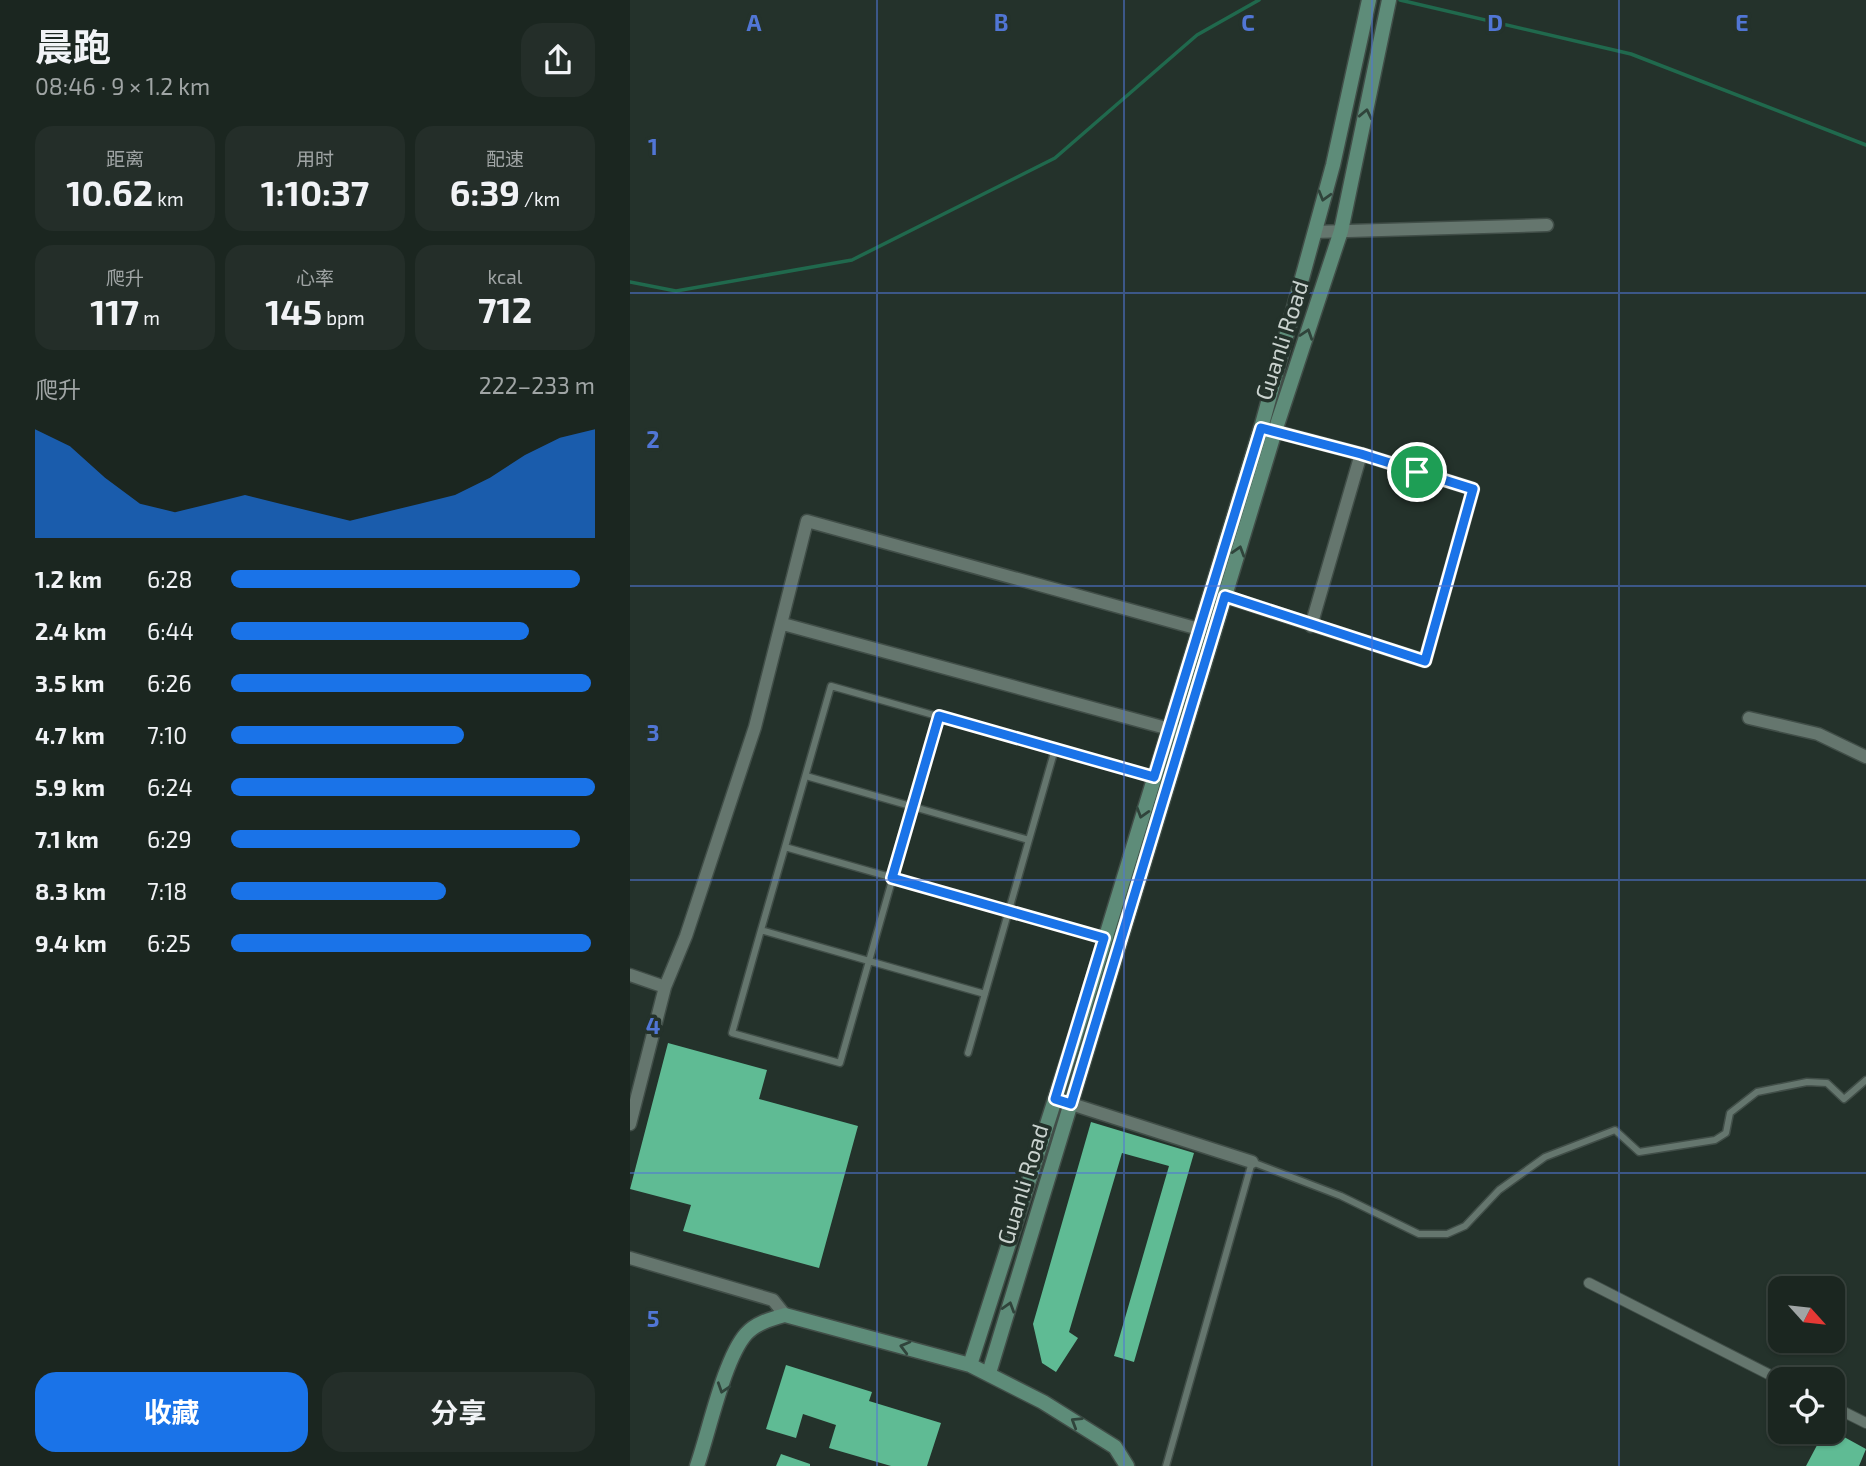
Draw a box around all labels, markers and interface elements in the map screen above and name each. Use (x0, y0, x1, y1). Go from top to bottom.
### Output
text: A (746, 8, 762, 36)
text: B (994, 8, 1008, 36)
text: C (1241, 8, 1255, 36)
text: D (1487, 8, 1503, 36)
text: E (1735, 8, 1749, 36)
text: 晨跑 (35, 23, 111, 69)
button: share (521, 23, 595, 97)
text: 08:46 · 9 × 1.2 km (35, 72, 210, 100)
one-way arrow (1357, 108, 1372, 120)
text: 1 (648, 132, 658, 160)
text: 距离 (106, 147, 144, 170)
text: 用时 (296, 147, 334, 170)
text: 配速 (486, 147, 524, 170)
text: 10.62 (66, 171, 153, 213)
text: 1:10:37 (261, 171, 369, 213)
text: 6:39 (450, 171, 520, 213)
text: km (153, 187, 184, 210)
text: /km (520, 187, 560, 210)
one-way arrow (1318, 189, 1332, 201)
text: kcal (488, 265, 522, 288)
text: 爬升 (106, 266, 144, 289)
text: 心率 (296, 266, 334, 289)
street label: Guanli Road (1248, 277, 1314, 403)
text: 712 (478, 288, 532, 330)
text: 117 (90, 290, 139, 332)
text: 145 (265, 290, 322, 332)
text: m (139, 306, 160, 329)
text: bpm (322, 306, 365, 329)
one-way arrow (1299, 328, 1314, 340)
text: 222–233 m (479, 371, 595, 399)
text: 爬升 (35, 375, 81, 403)
text: 2 (646, 425, 660, 453)
pin (1387, 442, 1447, 502)
icon: arrive (1398, 453, 1436, 491)
one-way arrow (1231, 545, 1246, 557)
text: 1.2 km (35, 565, 102, 593)
text: 6:28 (147, 565, 192, 593)
text: 2.4 km (35, 617, 107, 645)
text: 6:44 (147, 617, 194, 645)
text: 3.5 km (35, 669, 104, 697)
text: 6:26 (147, 669, 192, 697)
text: 3 (646, 718, 660, 746)
text: 4.7 km (35, 721, 105, 749)
text: 7:10 (147, 721, 187, 749)
text: 5.9 km (35, 773, 105, 801)
text: 6:24 (147, 773, 193, 801)
one-way arrow (1136, 807, 1151, 819)
text: 7.1 km (35, 825, 99, 853)
text: 6:29 (147, 825, 192, 853)
text: 8.3 km (35, 877, 106, 905)
text: 7:18 (147, 877, 187, 905)
text: 9.4 km (35, 929, 107, 957)
text: 6:25 (147, 929, 191, 957)
text: 4 (646, 1011, 660, 1039)
street label: Guanli Road (990, 1121, 1054, 1247)
north arrow (1768, 1276, 1844, 1353)
map controls (1768, 1276, 1845, 1444)
one-way arrow (1000, 1302, 1015, 1314)
text: 5 (647, 1304, 659, 1332)
one-way arrow (899, 1341, 911, 1355)
button: locate (1768, 1367, 1845, 1444)
button: 收藏 (35, 1372, 308, 1452)
button: 分享 (322, 1372, 595, 1452)
one-way arrow (717, 1382, 731, 1394)
one-way arrow (1071, 1418, 1084, 1431)

